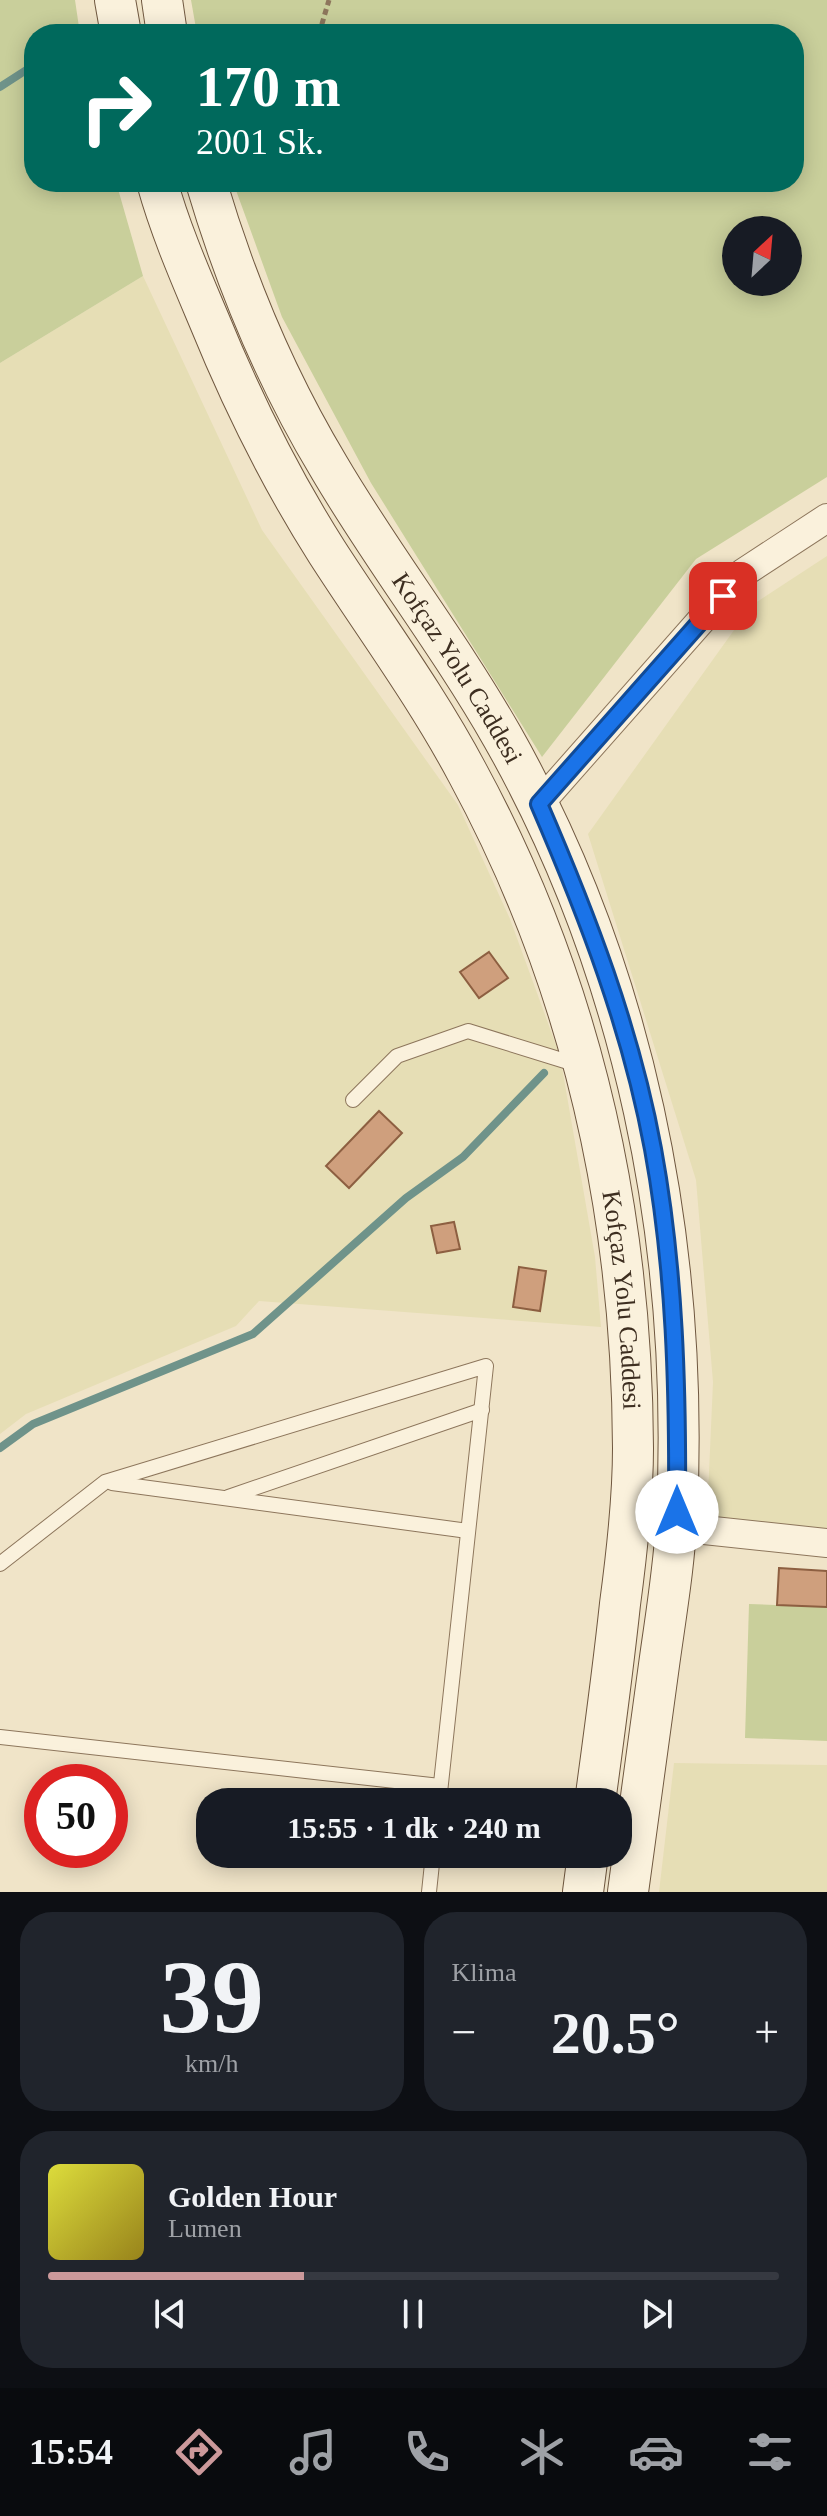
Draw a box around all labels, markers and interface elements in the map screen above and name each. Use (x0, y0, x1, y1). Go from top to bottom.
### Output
icon: right (64, 56, 168, 160)
text: 170 m (196, 56, 341, 118)
text: 2001 Sk. (196, 122, 324, 162)
north arrow (722, 216, 802, 296)
map controls (722, 216, 802, 296)
pin (689, 562, 757, 630)
street label: Kofçaz Yolu Caddesi (386, 567, 528, 769)
icon: arrive (701, 574, 745, 618)
street label: Kofçaz Yolu Caddesi (596, 1188, 646, 1410)
position arrow (635, 1470, 719, 1554)
speed limit sign: 50 (24, 1764, 128, 1868)
text: 15:55 · 1 dk · 240 m (287, 1811, 541, 1844)
text: 39 (160, 1939, 264, 2054)
text: Klima (452, 1958, 517, 1987)
text: 20.5° (551, 2000, 680, 2066)
text: − (452, 2008, 476, 2057)
text: + (754, 2008, 779, 2057)
text: km/h (185, 2049, 238, 2078)
text: Golden Hour (168, 2180, 337, 2213)
text: Lumen (168, 2214, 242, 2243)
icon: previous (148, 2292, 192, 2336)
icon: pause (391, 2292, 435, 2336)
icon: next (635, 2292, 679, 2336)
icon: directions (171, 2424, 227, 2480)
icon: music (285, 2424, 341, 2480)
icon: phone (399, 2424, 455, 2480)
icon: climate (514, 2424, 570, 2480)
icon: car (628, 2424, 684, 2480)
icon: filters (742, 2424, 798, 2480)
text: 15:54 (29, 2432, 113, 2472)

